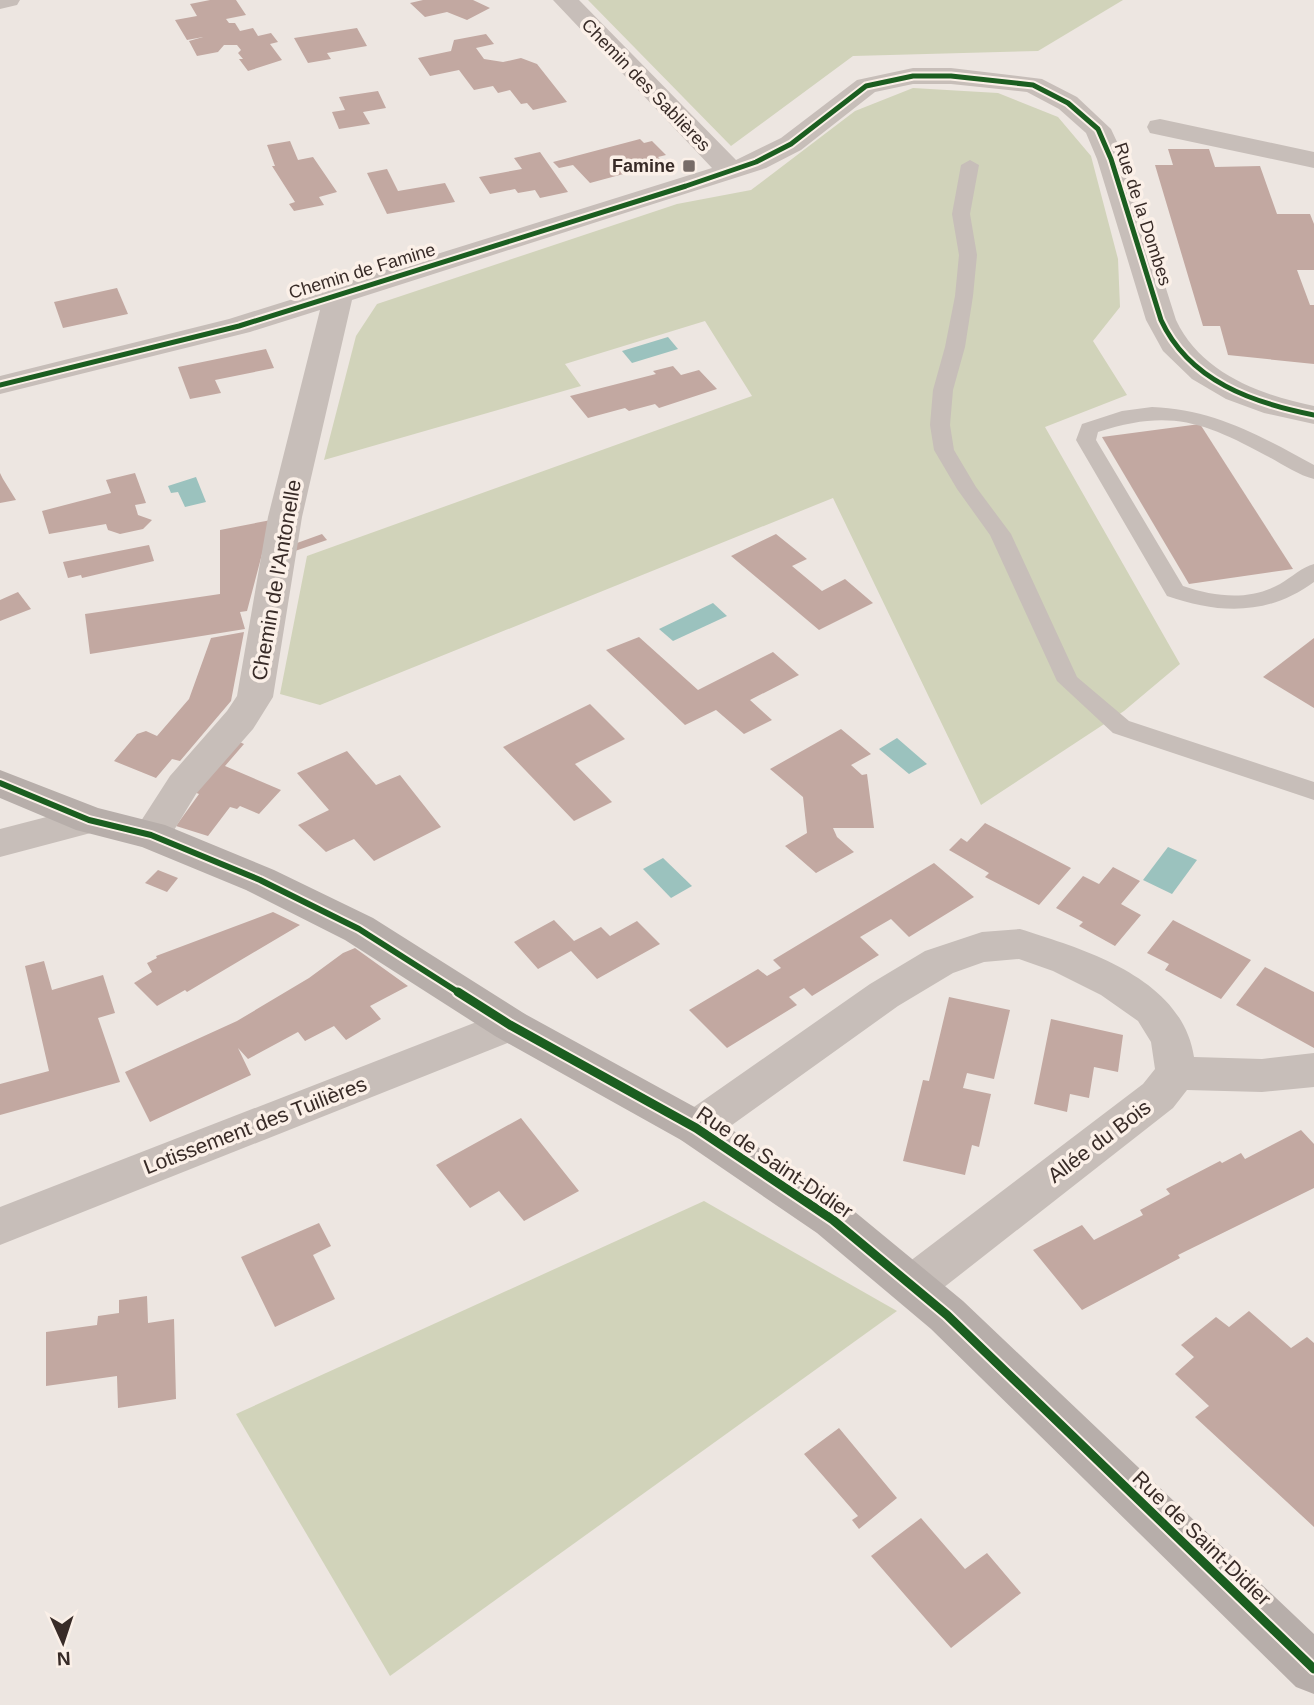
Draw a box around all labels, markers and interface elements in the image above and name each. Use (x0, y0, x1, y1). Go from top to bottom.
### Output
street label: Chemin des Sablières (578, 15, 714, 155)
street label: Rue de la Dombes (1110, 140, 1176, 288)
place label: Famine (612, 156, 675, 176)
marker: Famine (681, 158, 697, 174)
street label: Chemin de Famine (286, 239, 438, 303)
street label: Chemin de l'Antonelle (247, 478, 305, 682)
street label: Lotissement des Tuilières (140, 1072, 370, 1178)
street label: Allée du Bois (1043, 1095, 1155, 1187)
street label: Rue de Saint-Didier (693, 1101, 857, 1223)
street label: Rue de Saint-Didier (1128, 1466, 1276, 1610)
north arrow (28, 1607, 98, 1677)
text: N (56, 1648, 71, 1669)

